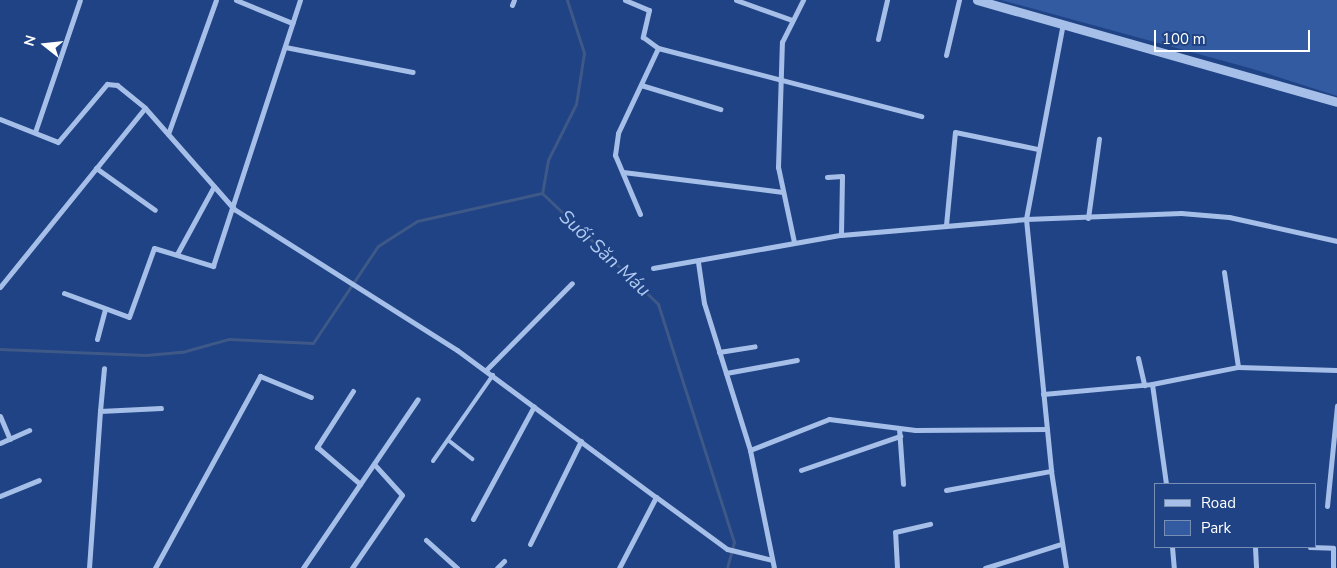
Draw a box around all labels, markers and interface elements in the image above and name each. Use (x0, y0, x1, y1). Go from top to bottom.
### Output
north arrow (20, 20, 70, 70)
scale bar (1157, 20, 1313, 52)
text: 100 m (1162, 29, 1206, 49)
text: N (20, 33, 41, 48)
water label: Suối Săn Máu (554, 206, 654, 302)
legend (1154, 483, 1317, 548)
text: Road (1201, 493, 1236, 513)
text: Park (1201, 518, 1231, 538)

